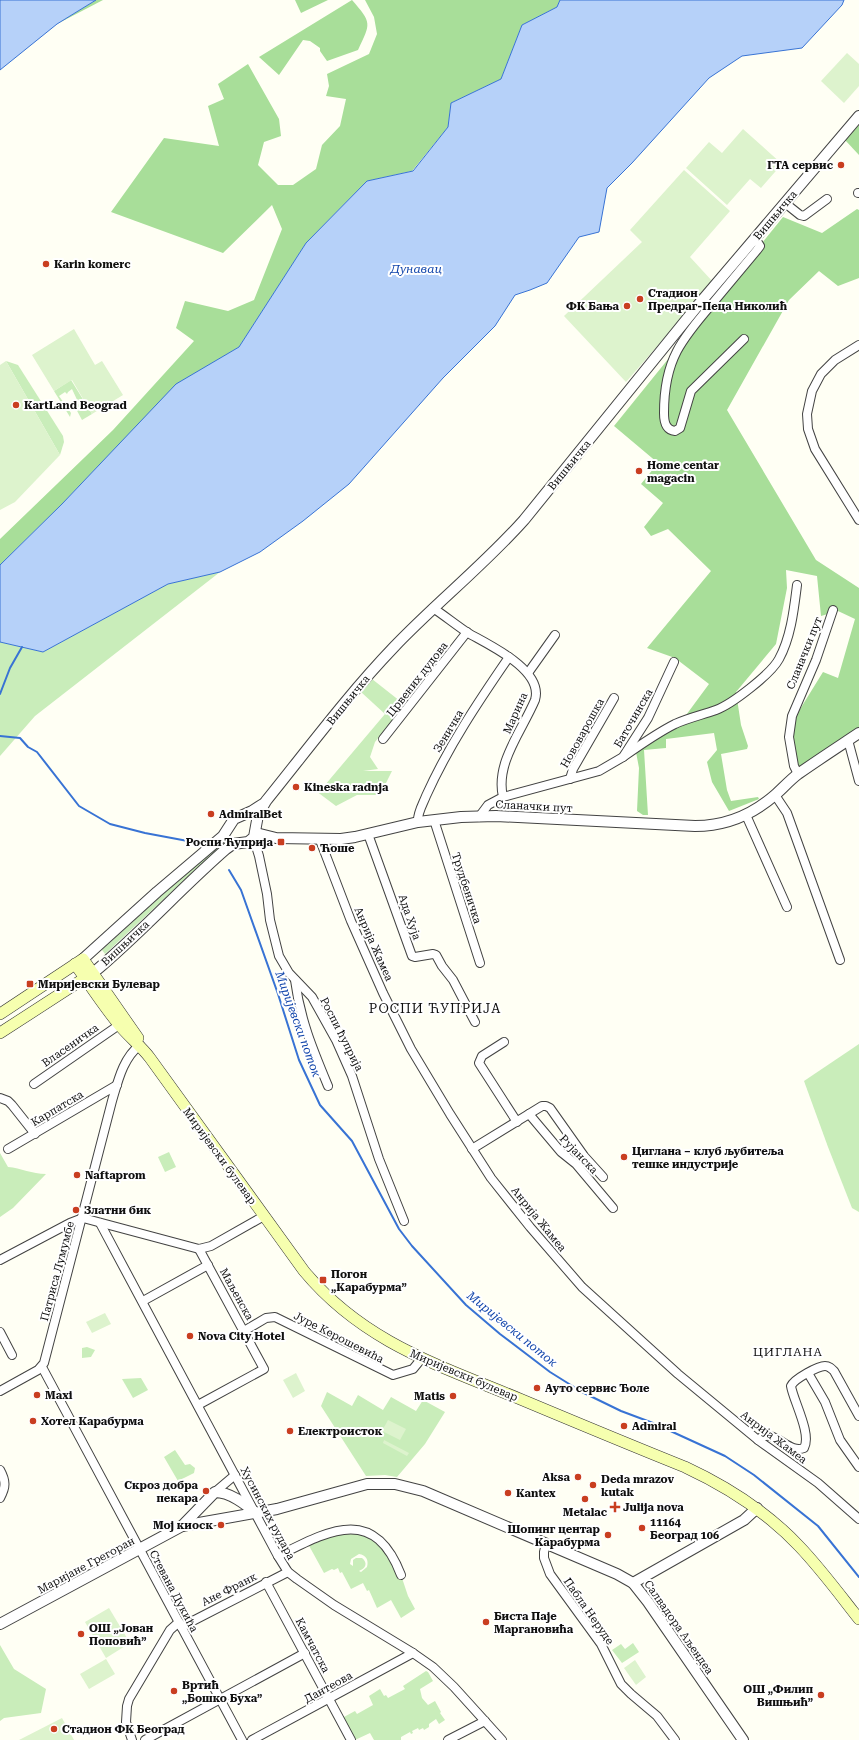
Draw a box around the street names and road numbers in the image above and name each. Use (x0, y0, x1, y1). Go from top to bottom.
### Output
street label: Вишњичка (751, 188, 800, 243)
street label: Вишњичка (545, 438, 594, 493)
street label: Сланачки пут (784, 615, 825, 691)
street label: Црвених дудова (384, 639, 451, 719)
street label: Вишњичка (324, 673, 373, 728)
street label: Баточинска (611, 687, 655, 750)
street label: Марина (501, 690, 530, 736)
street label: Нововарошка (558, 696, 607, 770)
street label: Зеничка (431, 708, 466, 755)
street label: Сланачки пут (495, 798, 573, 815)
street label: Трудбеничка (449, 851, 484, 925)
street label: Ада Хуја (396, 893, 423, 942)
street label: Анрија Жамеа (351, 905, 396, 983)
street label: Вишњичка (99, 918, 152, 969)
street label: Роспи ћуприја (317, 995, 366, 1073)
street label: Власеничка (39, 1021, 101, 1070)
street label: Карпатска (29, 1088, 86, 1129)
street label: Миријевски булевар (180, 1105, 259, 1207)
street label: Рујанска (557, 1132, 600, 1177)
street label: Анрија Жамеа (509, 1184, 569, 1254)
street label: Патриса Лумумбе (38, 1220, 77, 1322)
street label: Маљенска (217, 1266, 256, 1323)
street label: Јуре Керошевића (292, 1309, 386, 1366)
street label: Миријевски булевар (408, 1347, 520, 1404)
street label: Анрија Жамеа (738, 1408, 809, 1467)
street label: Хусинских рудара (238, 1465, 298, 1562)
street label: Маријане Грегоран (35, 1534, 137, 1597)
street label: Стевана Дукића (147, 1548, 201, 1634)
street label: Ане Франк (199, 1570, 259, 1609)
street label: Пабла Неруде (561, 1575, 616, 1647)
street label: Салвадора Аљендеа (641, 1578, 716, 1677)
street label: Камчатска (293, 1616, 332, 1675)
street label: Дантеова (302, 1669, 355, 1706)

